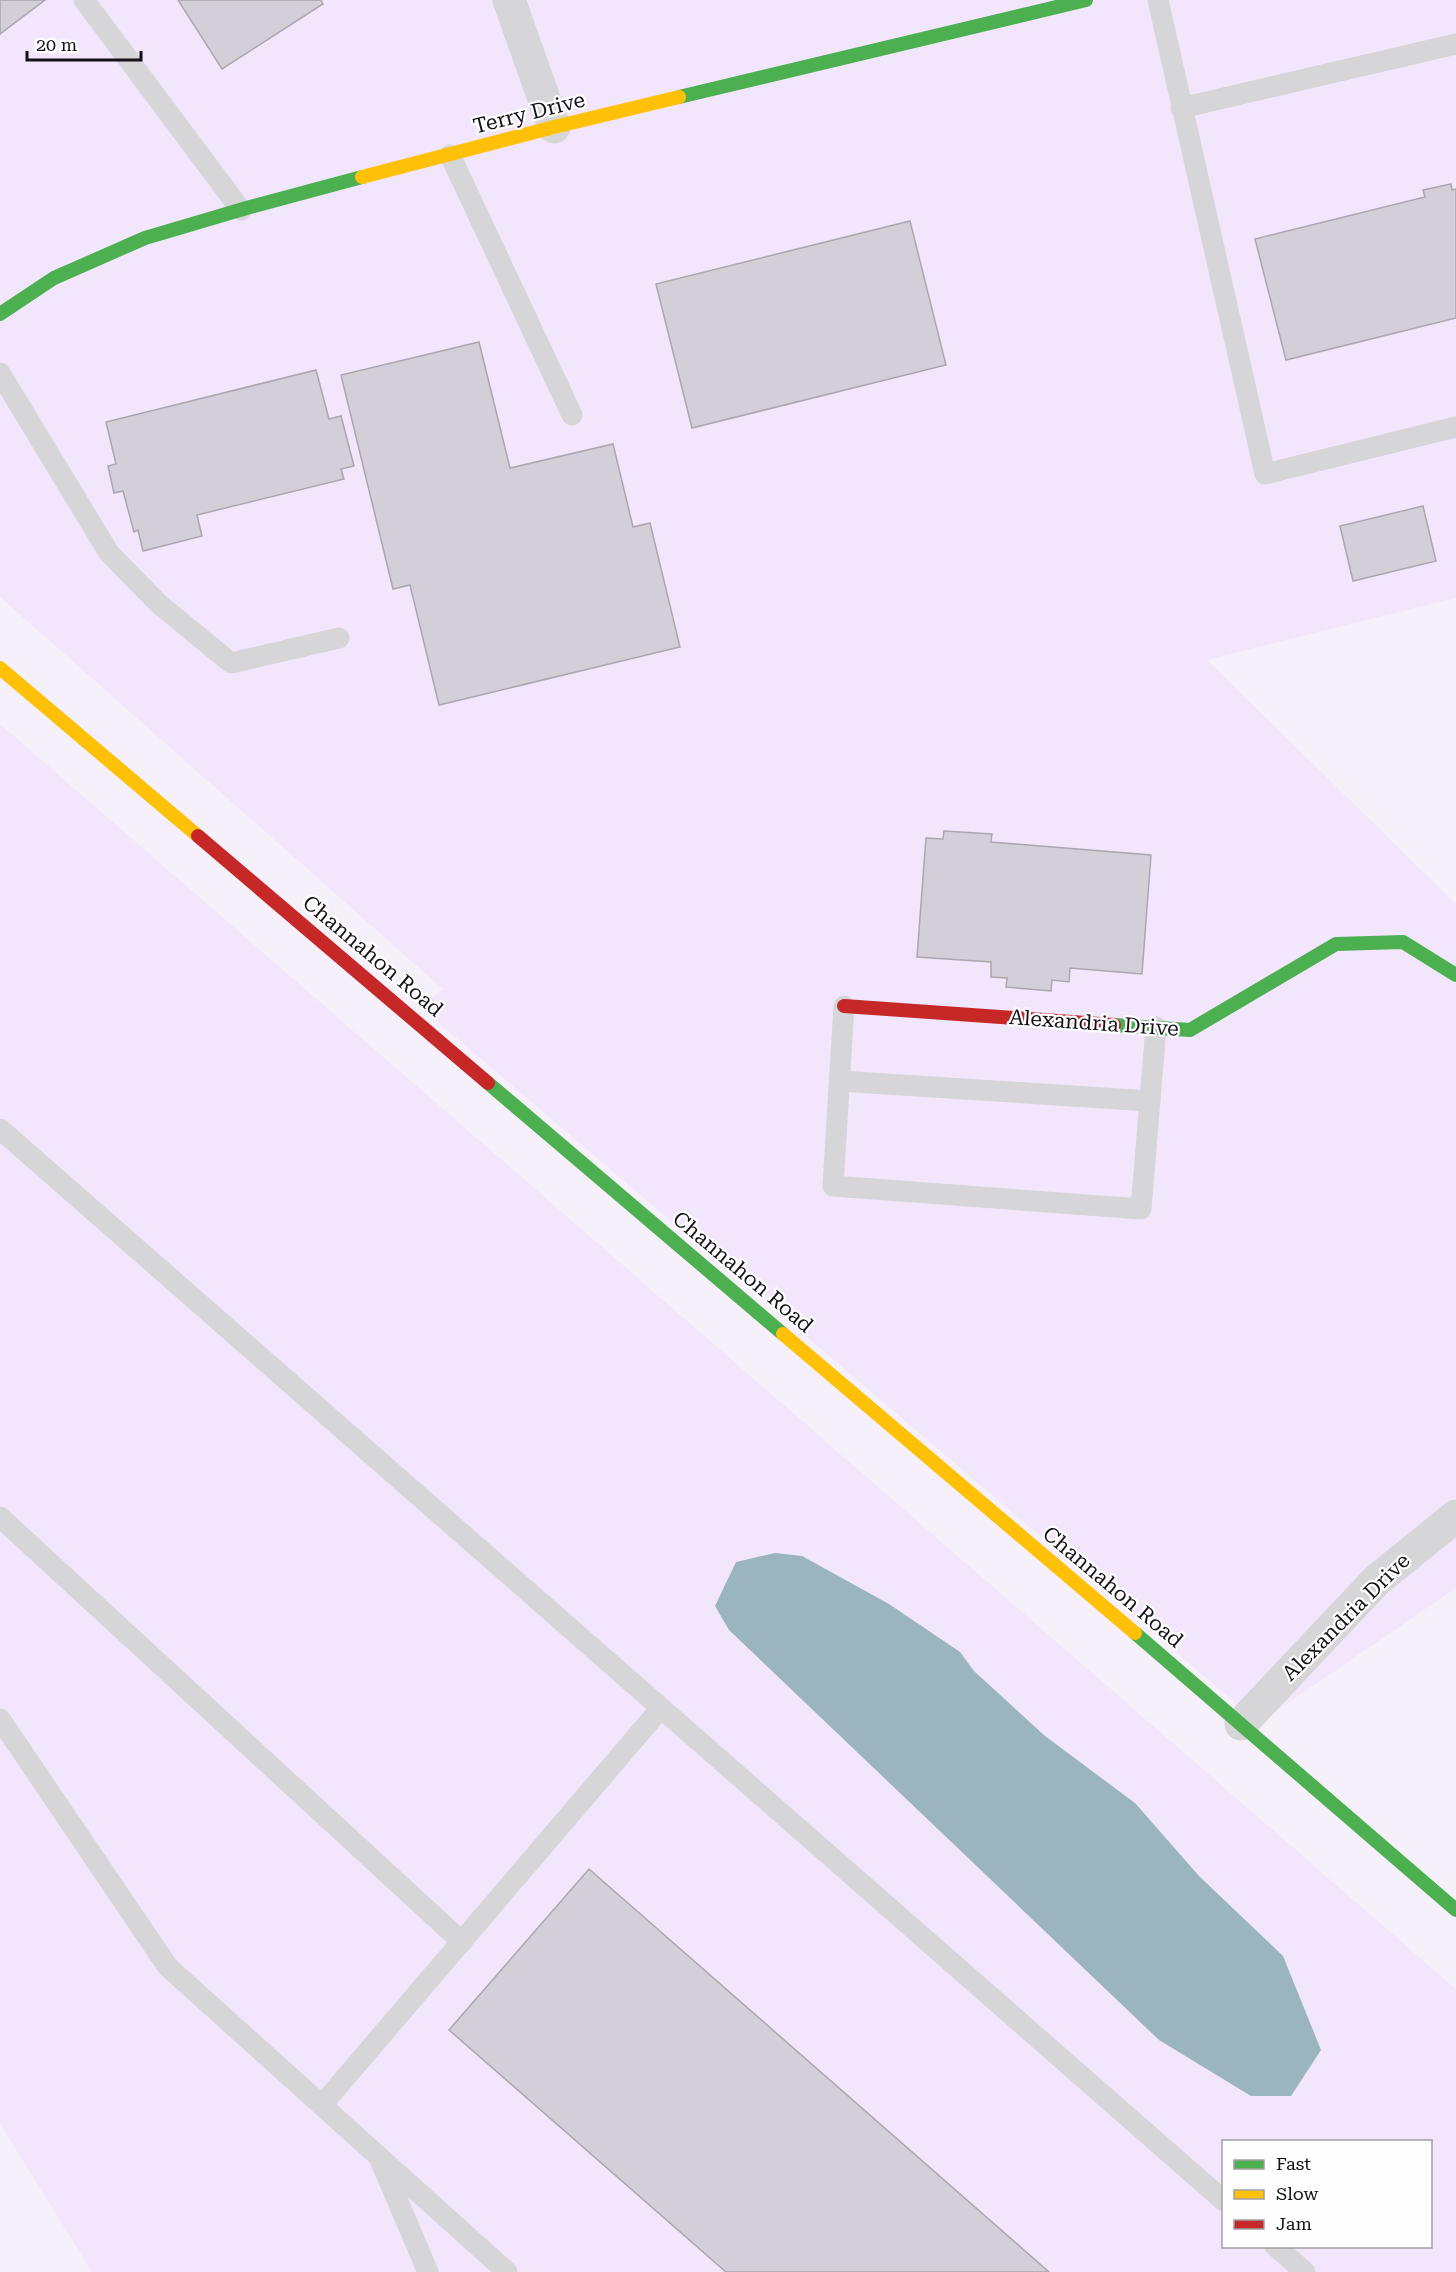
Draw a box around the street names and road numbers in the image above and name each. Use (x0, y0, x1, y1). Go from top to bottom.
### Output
street label: Terry Drive (471, 88, 587, 138)
street label: Channahon Road (298, 890, 448, 1022)
street label: Alexandria Drive (1008, 1005, 1180, 1041)
street label: Channahon Road (668, 1206, 818, 1338)
street label: Channahon Road (1038, 1521, 1188, 1653)
street label: Alexandria Drive (1277, 1548, 1415, 1686)

